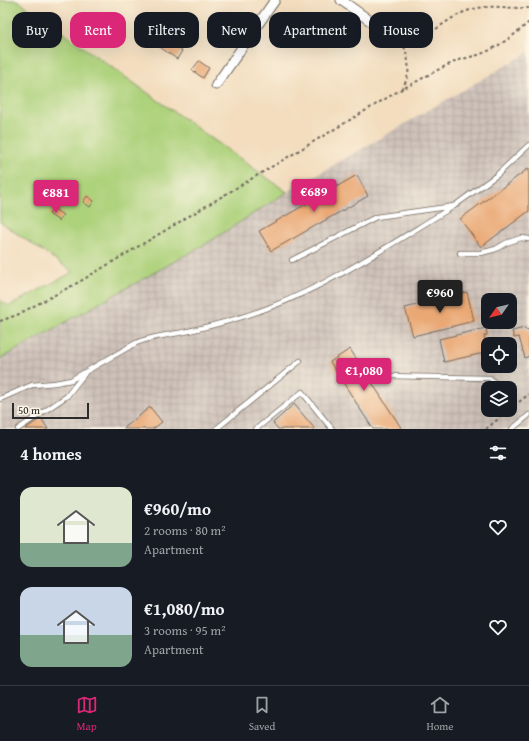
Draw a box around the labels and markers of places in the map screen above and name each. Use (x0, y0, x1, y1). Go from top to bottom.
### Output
pin: €689 (290, 179, 338, 213)
pin: €881 (32, 180, 80, 214)
pin: €960 (416, 280, 464, 314)
pin: €1,080 (331, 358, 397, 392)

